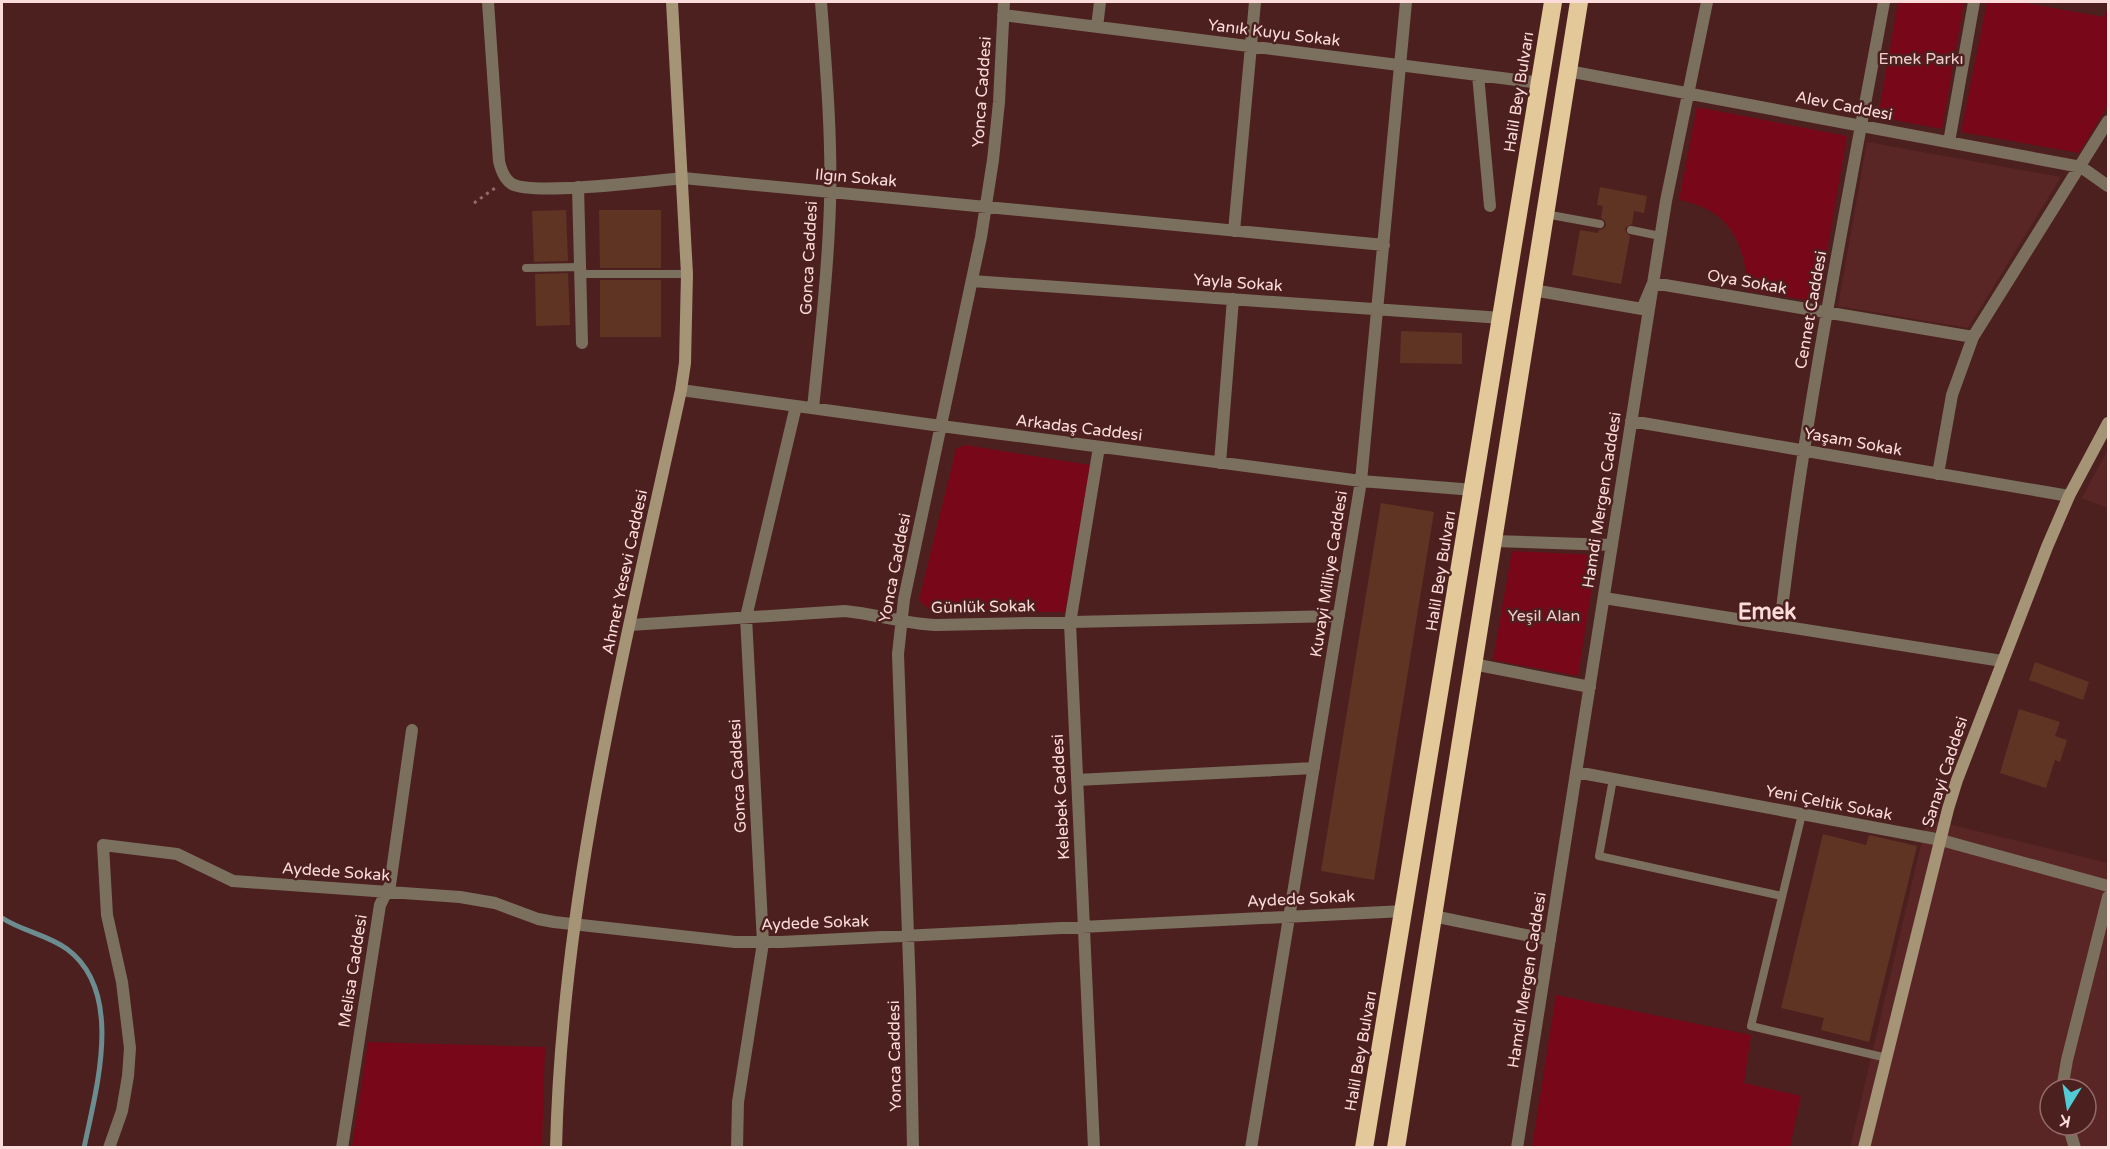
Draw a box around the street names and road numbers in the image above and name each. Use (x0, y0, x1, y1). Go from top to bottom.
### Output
street label: Yanık Kuyu Sokak (1207, 15, 1342, 51)
street label: Halil Bey Bulvarı (1500, 30, 1538, 154)
street label: Yonca Caddesi (968, 36, 996, 148)
street label: Alev Caddesi (1794, 87, 1894, 125)
street label: Ilgın Sokak (814, 164, 898, 192)
street label: Gonca Caddesi (796, 200, 822, 316)
street label: Cennet Caddesi (1791, 249, 1831, 371)
street label: Oya Sokak (1706, 265, 1789, 299)
street label: Yayla Sokak (1193, 270, 1284, 296)
street label: Arkadaş Caddesi (1015, 410, 1143, 446)
street label: Hamdi Mergen Caddesi (1578, 410, 1626, 590)
street label: Yaşam Sokak (1802, 424, 1904, 461)
street label: Ahmet Yesevi Caddesi (598, 488, 652, 656)
street label: Kuvayi Milliye Caddesi (1306, 489, 1352, 659)
street label: Halil Bey Bulvarı (1422, 509, 1460, 633)
street label: Yonca Caddesi (875, 512, 915, 624)
street label: Günlük Sokak (931, 596, 1035, 618)
street label: Sanayi Caddesi (1918, 714, 1972, 830)
street label: Gonca Caddesi (725, 718, 751, 834)
street label: Kelebek Caddesi (1048, 734, 1074, 860)
street label: Yeni Çeltik Sokak (1764, 781, 1894, 825)
street label: Aydede Sokak (281, 858, 391, 886)
street label: Aydede Sokak (1246, 886, 1356, 912)
street label: Hamdi Mergen Caddesi (1503, 890, 1551, 1070)
street label: Aydede Sokak (761, 911, 870, 935)
street label: Melisa Caddesi (334, 913, 372, 1029)
street label: Halil Bey Bulvarı (1341, 989, 1381, 1113)
street label: Yonca Caddesi (884, 1000, 906, 1112)

